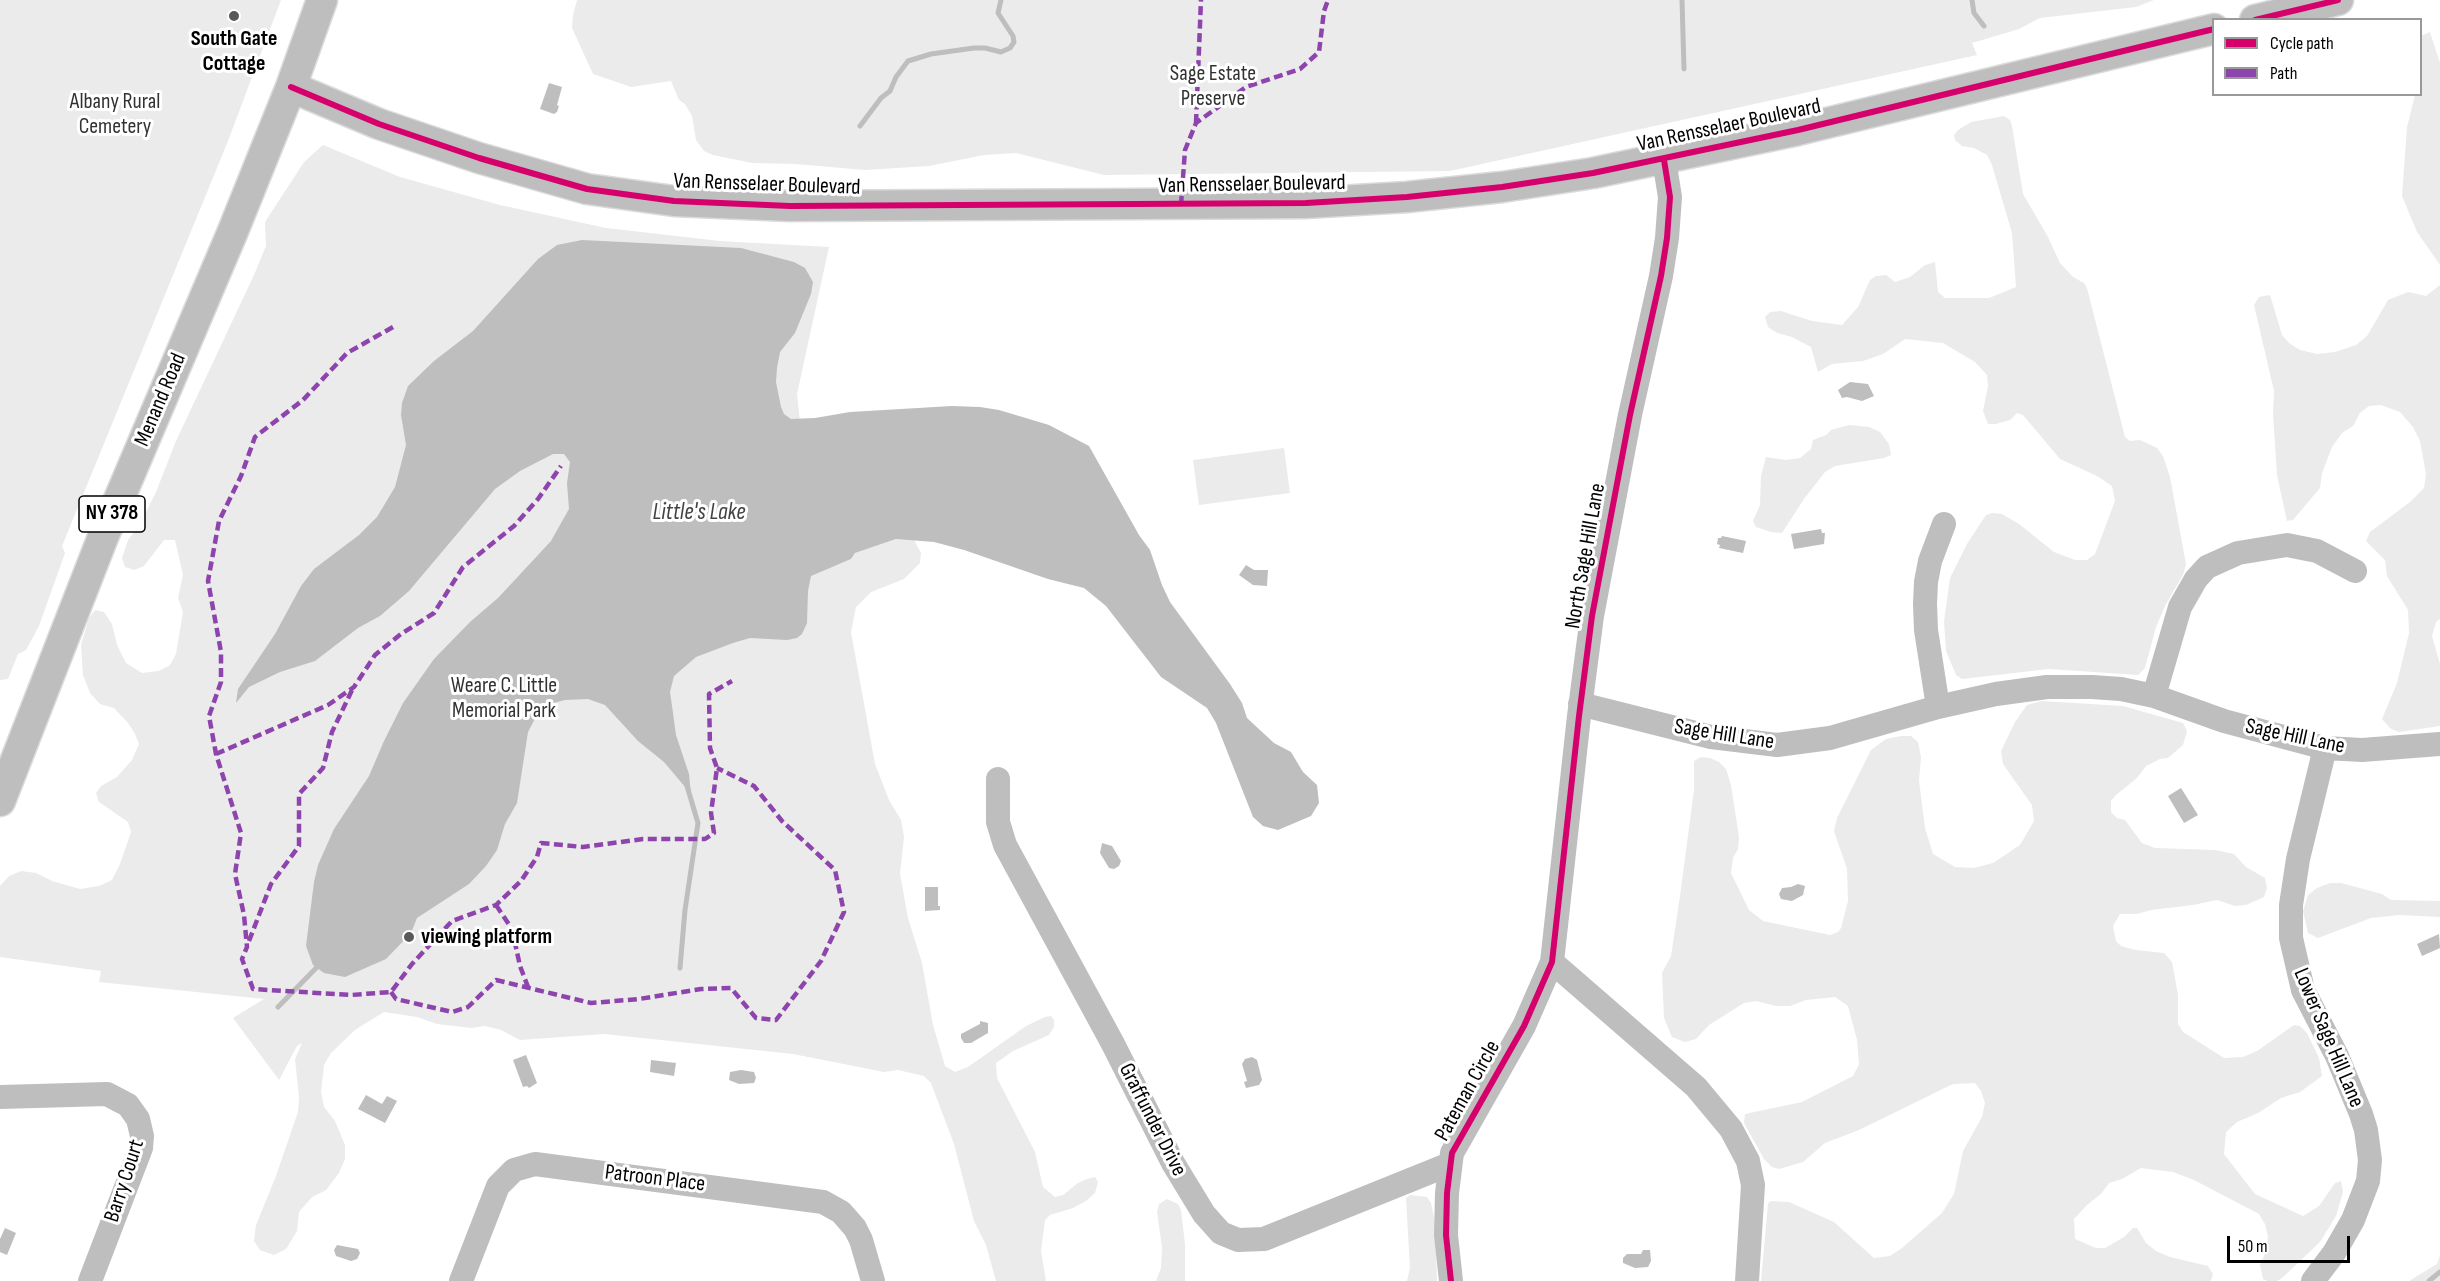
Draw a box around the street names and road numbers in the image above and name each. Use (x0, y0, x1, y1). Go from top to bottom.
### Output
street label: Van Rensselaer Boulevard (1635, 94, 1823, 158)
street label: Van Rensselaer Boulevard (673, 169, 861, 201)
street label: Van Rensselaer Boulevard (1158, 170, 1346, 200)
street label: Menand Road (130, 349, 192, 451)
street label: North Sage Hill Lane (1560, 481, 1612, 631)
road number: NY 378 (79, 496, 145, 532)
street label: Sage Hill Lane (1672, 714, 1776, 756)
street label: Sage Hill Lane (2243, 714, 2347, 760)
street label: Lower Sage Hill Lane (2287, 964, 2369, 1112)
street label: Pateman Circle (1430, 1036, 1506, 1146)
street label: Graffunder Drive (1112, 1059, 1192, 1181)
street label: Barry Court (99, 1136, 151, 1226)
street label: Patroon Place (603, 1160, 707, 1198)

